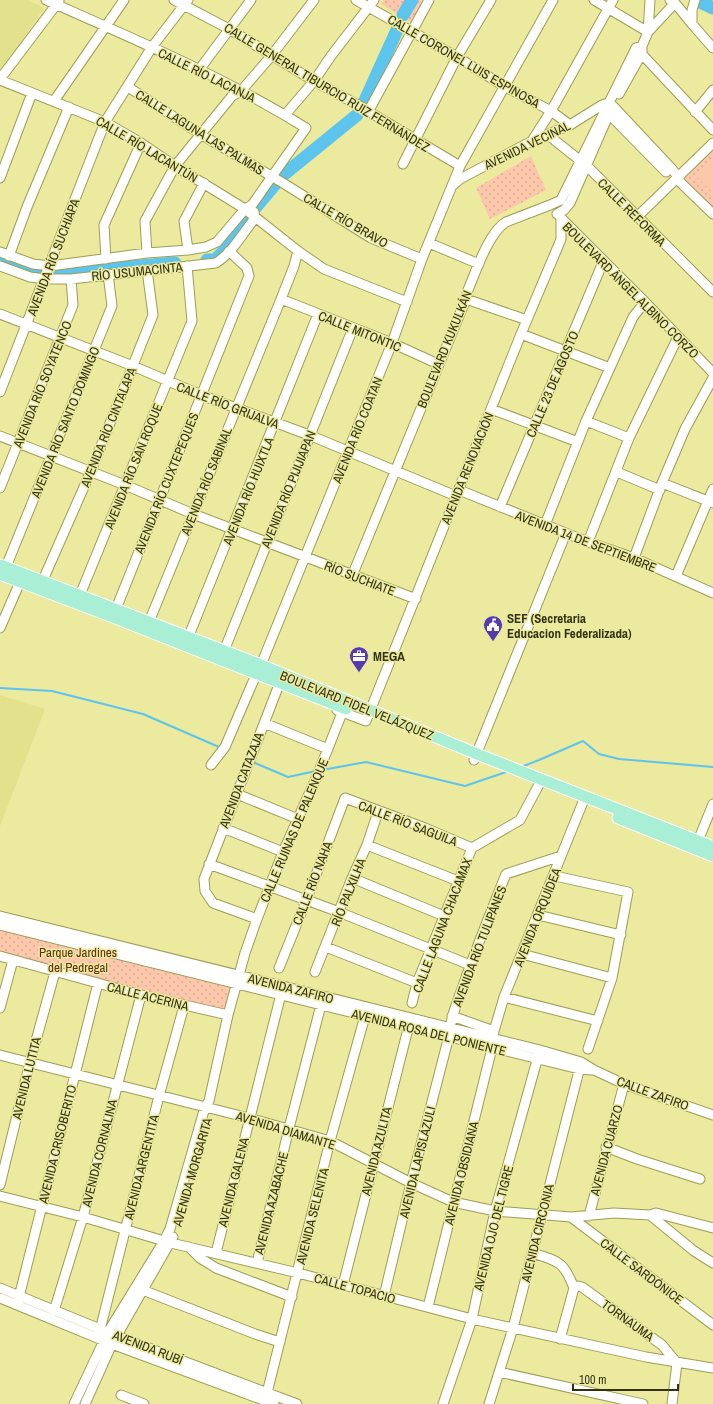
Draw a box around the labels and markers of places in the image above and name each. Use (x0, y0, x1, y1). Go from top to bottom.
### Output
place label: SEF (Secretaria Educacion Federalizada) (507, 610, 632, 642)
public building icon: SEF (Secretaria Educacion Federalizada) (482, 614, 504, 642)
office icon: MEGA (348, 645, 370, 673)
place label: MEGA (373, 648, 405, 665)

